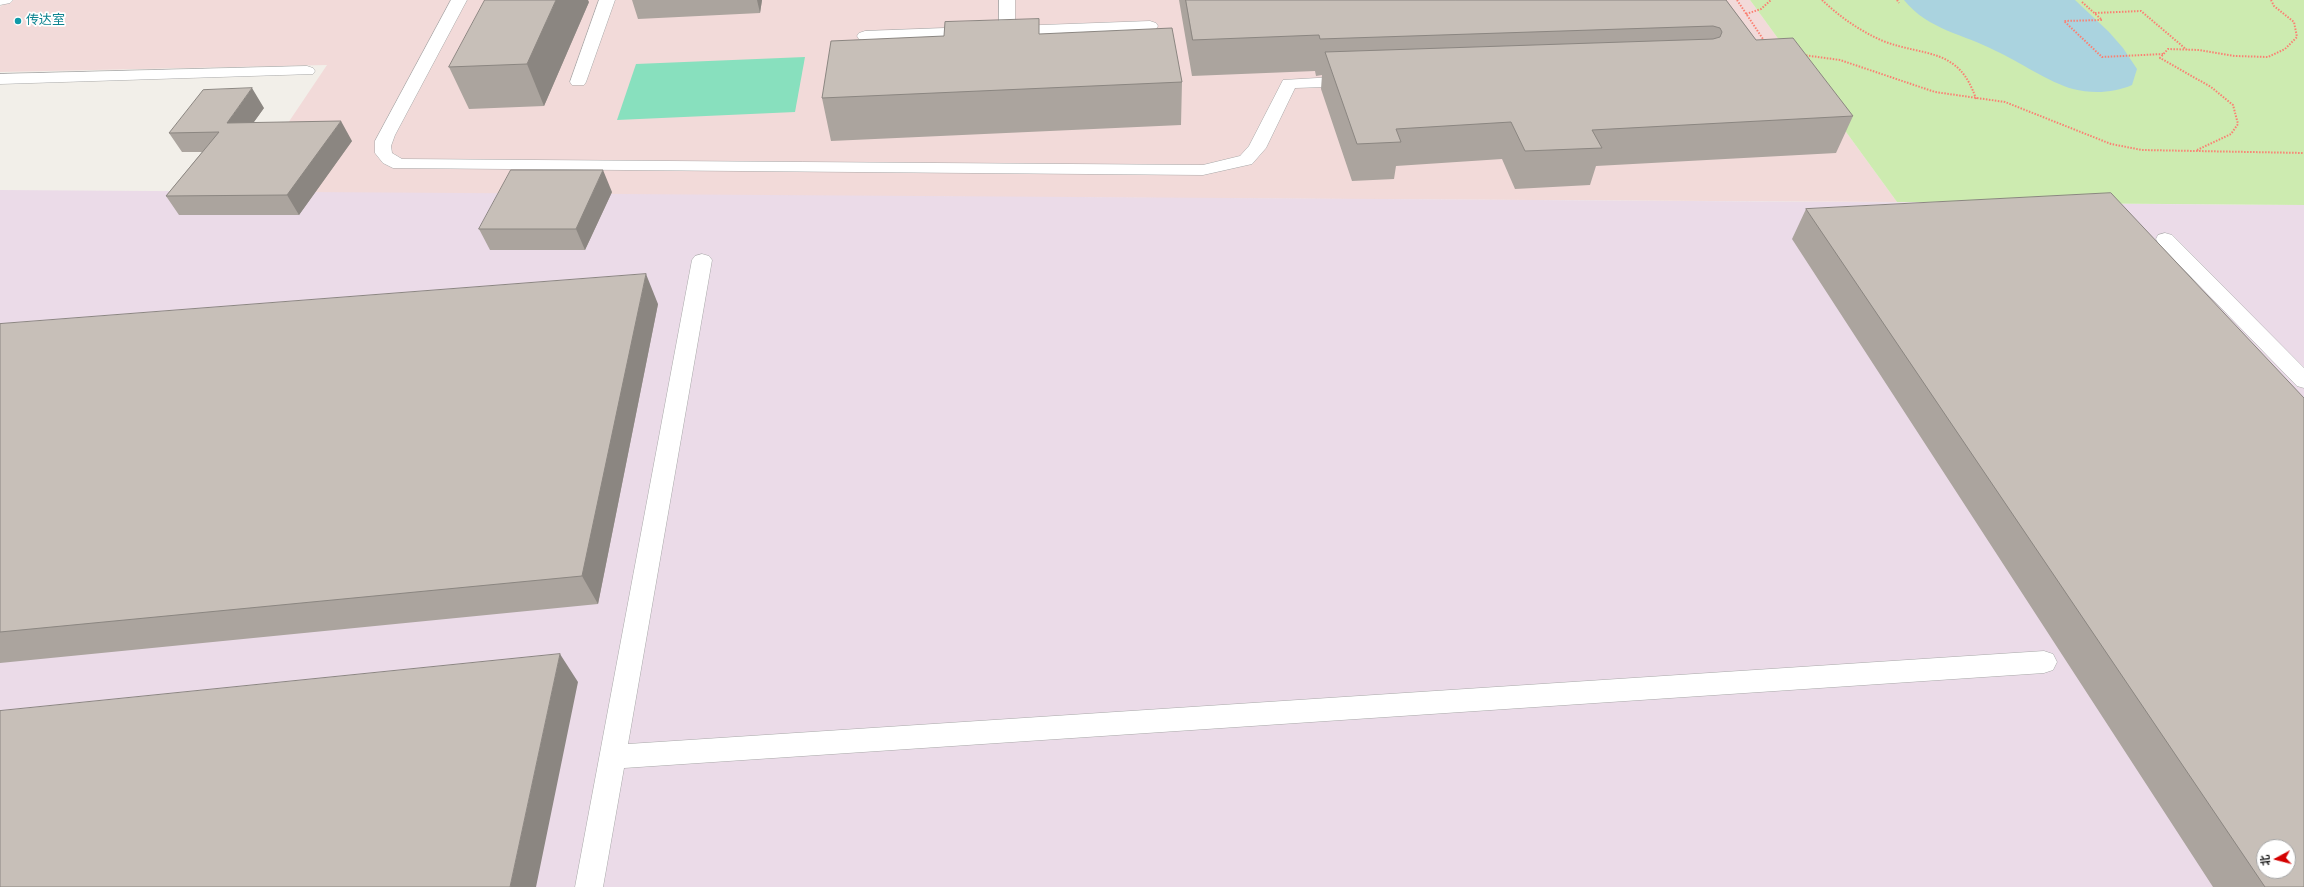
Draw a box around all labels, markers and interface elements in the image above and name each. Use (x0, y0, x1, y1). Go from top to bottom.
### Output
place label: 传达室 (26, 13, 65, 29)
marker: 传达室 (13, 16, 23, 26)
north arrow (2256, 839, 2296, 879)
text: 北 (2256, 854, 2274, 867)

